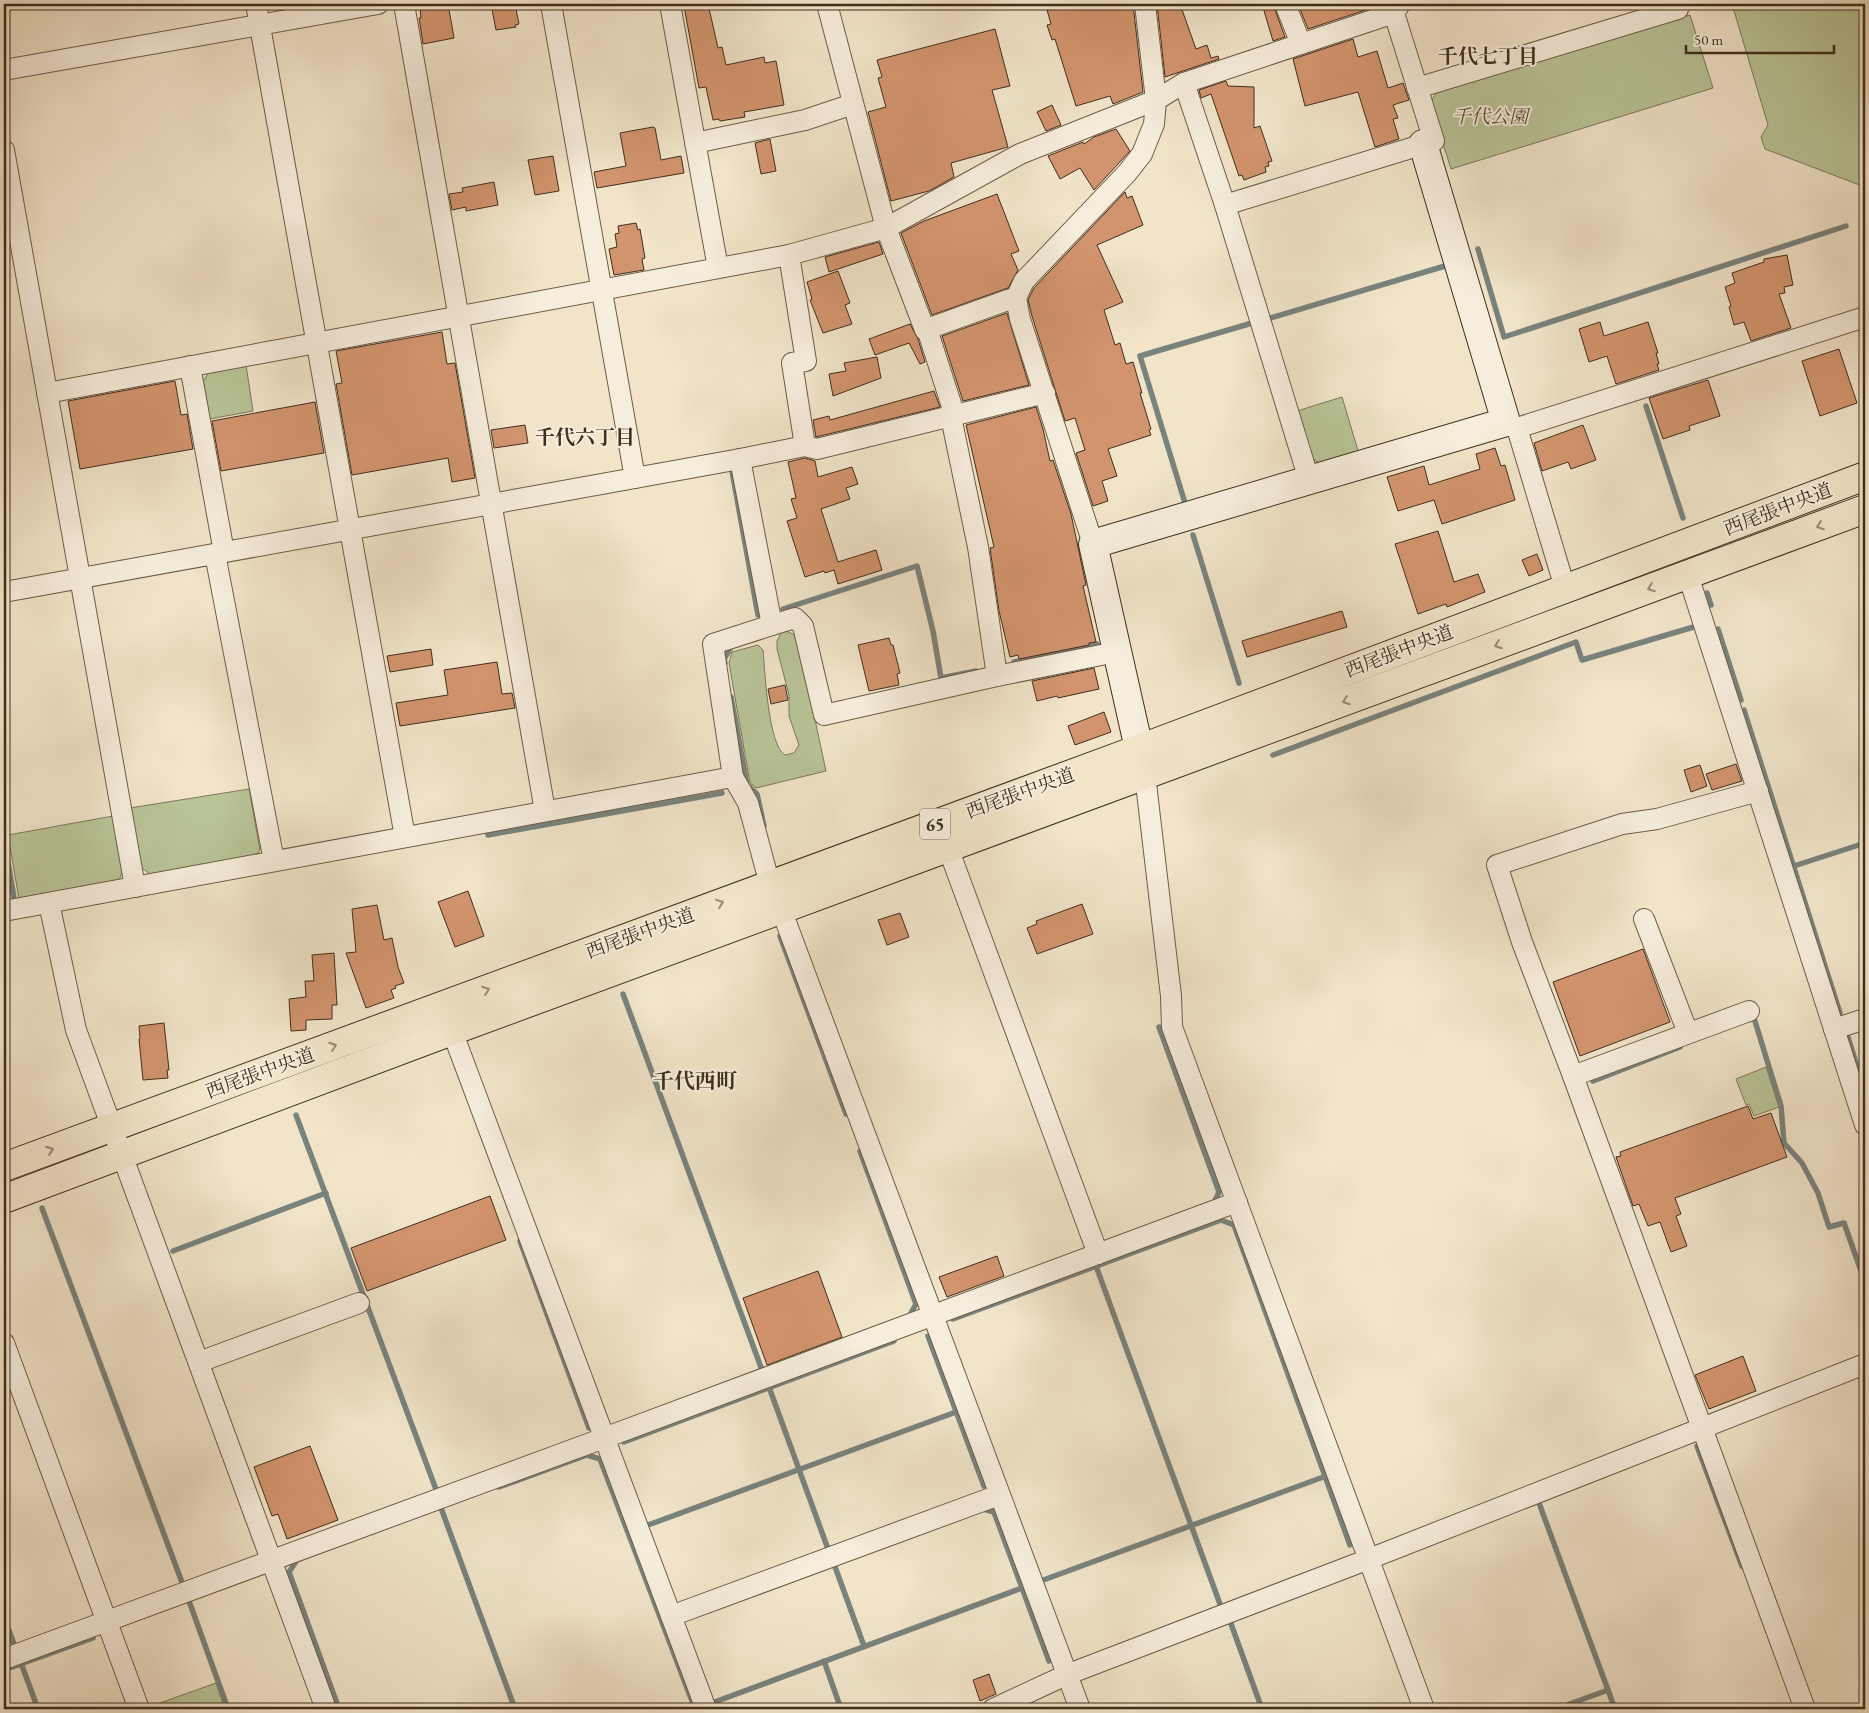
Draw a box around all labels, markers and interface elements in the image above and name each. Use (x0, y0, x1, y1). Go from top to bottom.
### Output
scale bar (1686, 22, 1834, 54)
text: 50 m (1694, 30, 1723, 49)
district label: 千代七丁目 (1438, 43, 1538, 69)
park label: 千代公園 (1452, 104, 1531, 129)
district label: 千代六丁目 (535, 424, 635, 450)
street label: 西尾張中央道 (1720, 477, 1836, 541)
one-way arrow (1816, 520, 1824, 530)
one-way arrow (1647, 582, 1655, 592)
street label: 西尾張中央道 (1341, 619, 1457, 683)
one-way arrow (1494, 639, 1503, 649)
one-way arrow (1342, 695, 1351, 705)
street label: 西尾張中央道 (962, 762, 1078, 824)
road number: 65 (920, 809, 950, 840)
one-way arrow (716, 899, 724, 909)
street label: 西尾張中央道 (582, 902, 698, 964)
one-way arrow (481, 986, 490, 996)
street label: 西尾張中央道 (202, 1042, 318, 1104)
one-way arrow (329, 1042, 337, 1052)
district label: 千代西町 (653, 1067, 737, 1094)
one-way arrow (45, 1146, 53, 1156)

